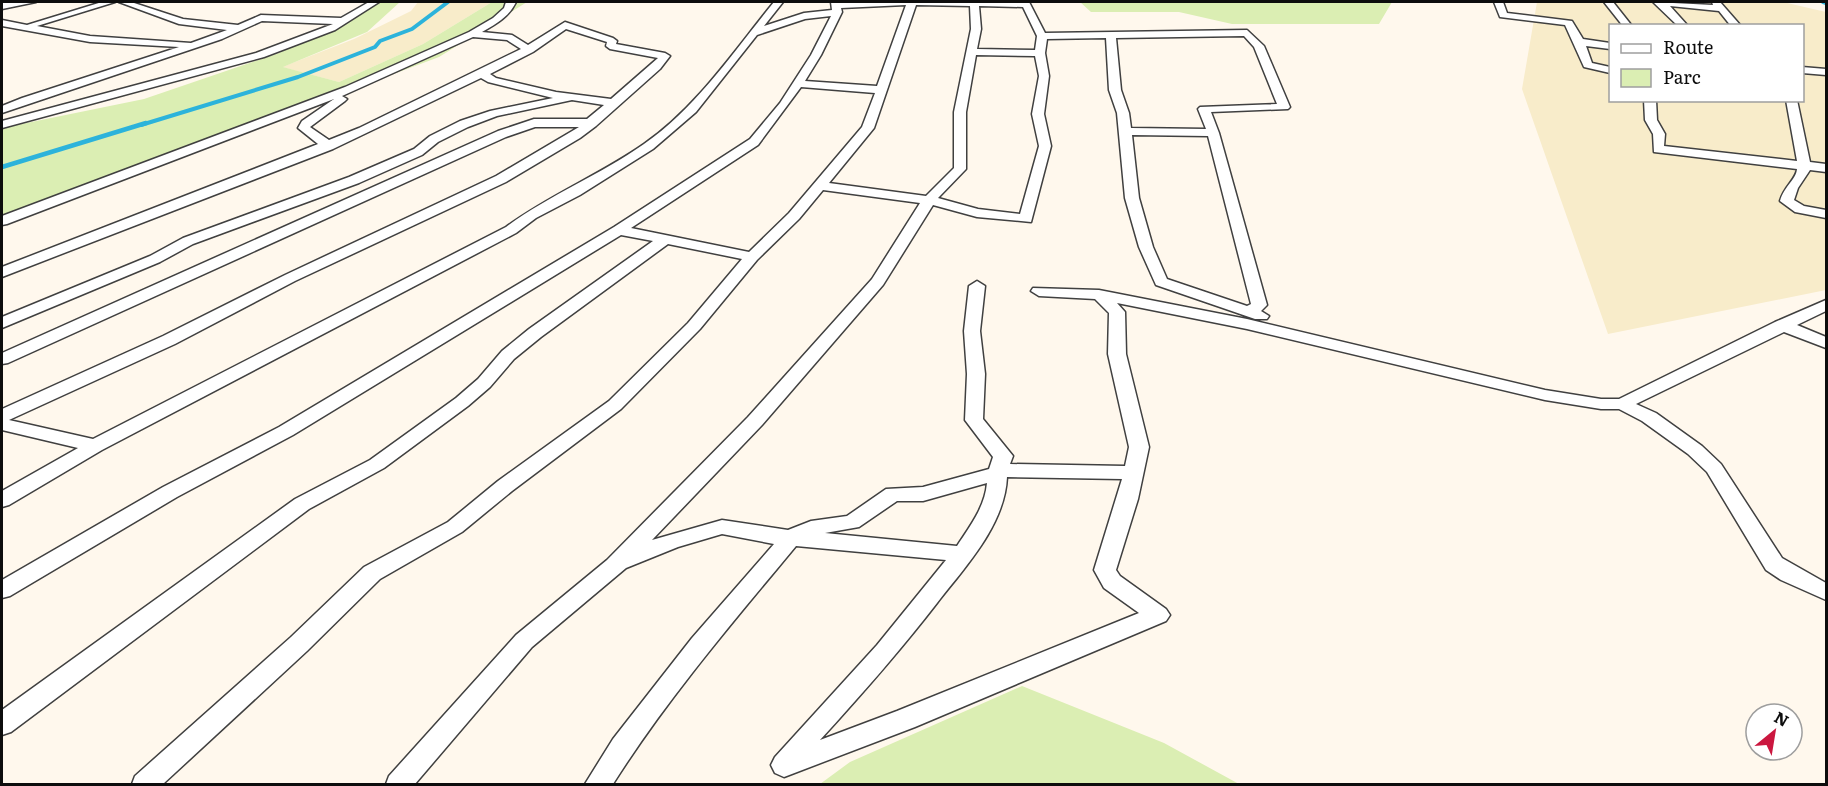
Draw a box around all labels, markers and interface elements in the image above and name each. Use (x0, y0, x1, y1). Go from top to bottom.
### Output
legend (1609, 24, 1804, 102)
text: Route (1663, 33, 1713, 60)
text: Parc (1663, 63, 1701, 90)
north arrow (1744, 702, 1804, 762)
text: N (1770, 704, 1794, 732)

